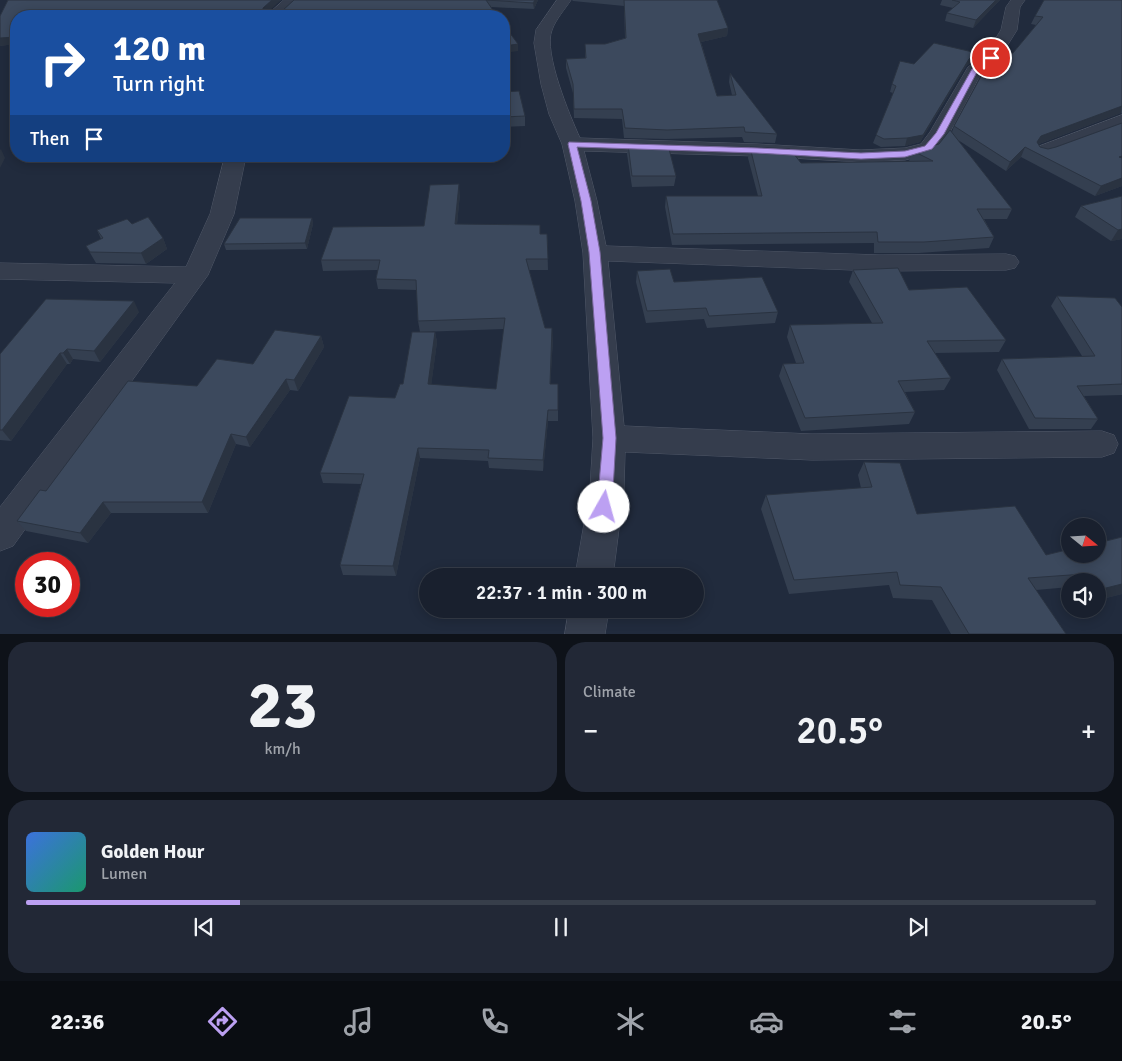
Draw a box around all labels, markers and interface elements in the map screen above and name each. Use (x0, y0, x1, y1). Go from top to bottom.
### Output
text: 120 m (113, 27, 206, 70)
icon: right (30, 30, 95, 95)
pin (970, 37, 1012, 79)
icon: arrive (977, 44, 1005, 72)
text: Turn right (113, 70, 205, 97)
icon: arrive (80, 125, 108, 153)
text: Then (30, 127, 70, 151)
position arrow (577, 480, 629, 532)
north arrow (1061, 518, 1106, 562)
map controls (1061, 518, 1106, 618)
speed limit sign: 30 (15, 552, 80, 617)
button: sound (1061, 573, 1106, 618)
text: 22:37 · 1 min · 300 m (476, 581, 647, 605)
text: 23 (247, 666, 318, 746)
text: Climate (583, 682, 636, 702)
text: 20.5° (796, 707, 883, 754)
text: − (583, 714, 598, 748)
text: + (1081, 714, 1096, 748)
text: km/h (264, 739, 301, 759)
text: Golden Hour (101, 840, 204, 864)
text: Lumen (101, 864, 147, 884)
icon: previous (190, 913, 218, 941)
icon: pause (547, 913, 575, 941)
icon: next (904, 913, 932, 941)
icon: directions (205, 1004, 240, 1039)
icon: music (341, 1004, 376, 1039)
icon: phone (477, 1004, 512, 1039)
icon: climate (613, 1004, 648, 1039)
icon: car (749, 1004, 784, 1039)
icon: filters (885, 1004, 920, 1039)
text: 22:36 (50, 1008, 104, 1035)
text: 20.5° (1021, 1008, 1072, 1035)

